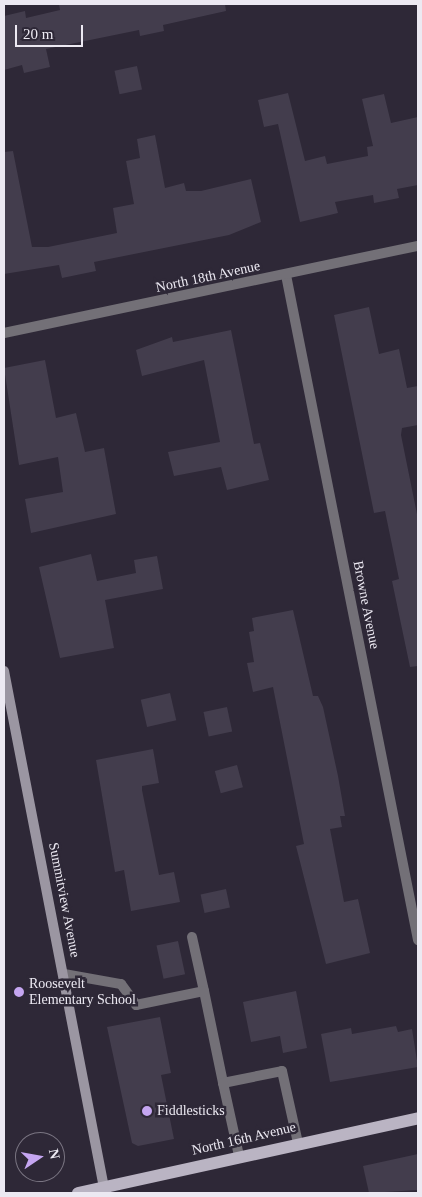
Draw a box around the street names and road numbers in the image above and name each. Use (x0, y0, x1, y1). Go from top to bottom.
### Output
street label: North 18th Avenue (154, 258, 262, 296)
street label: Browne Avenue (349, 559, 383, 651)
street label: Summitview Avenue (45, 841, 83, 959)
street label: North 16th Avenue (190, 1119, 298, 1159)

